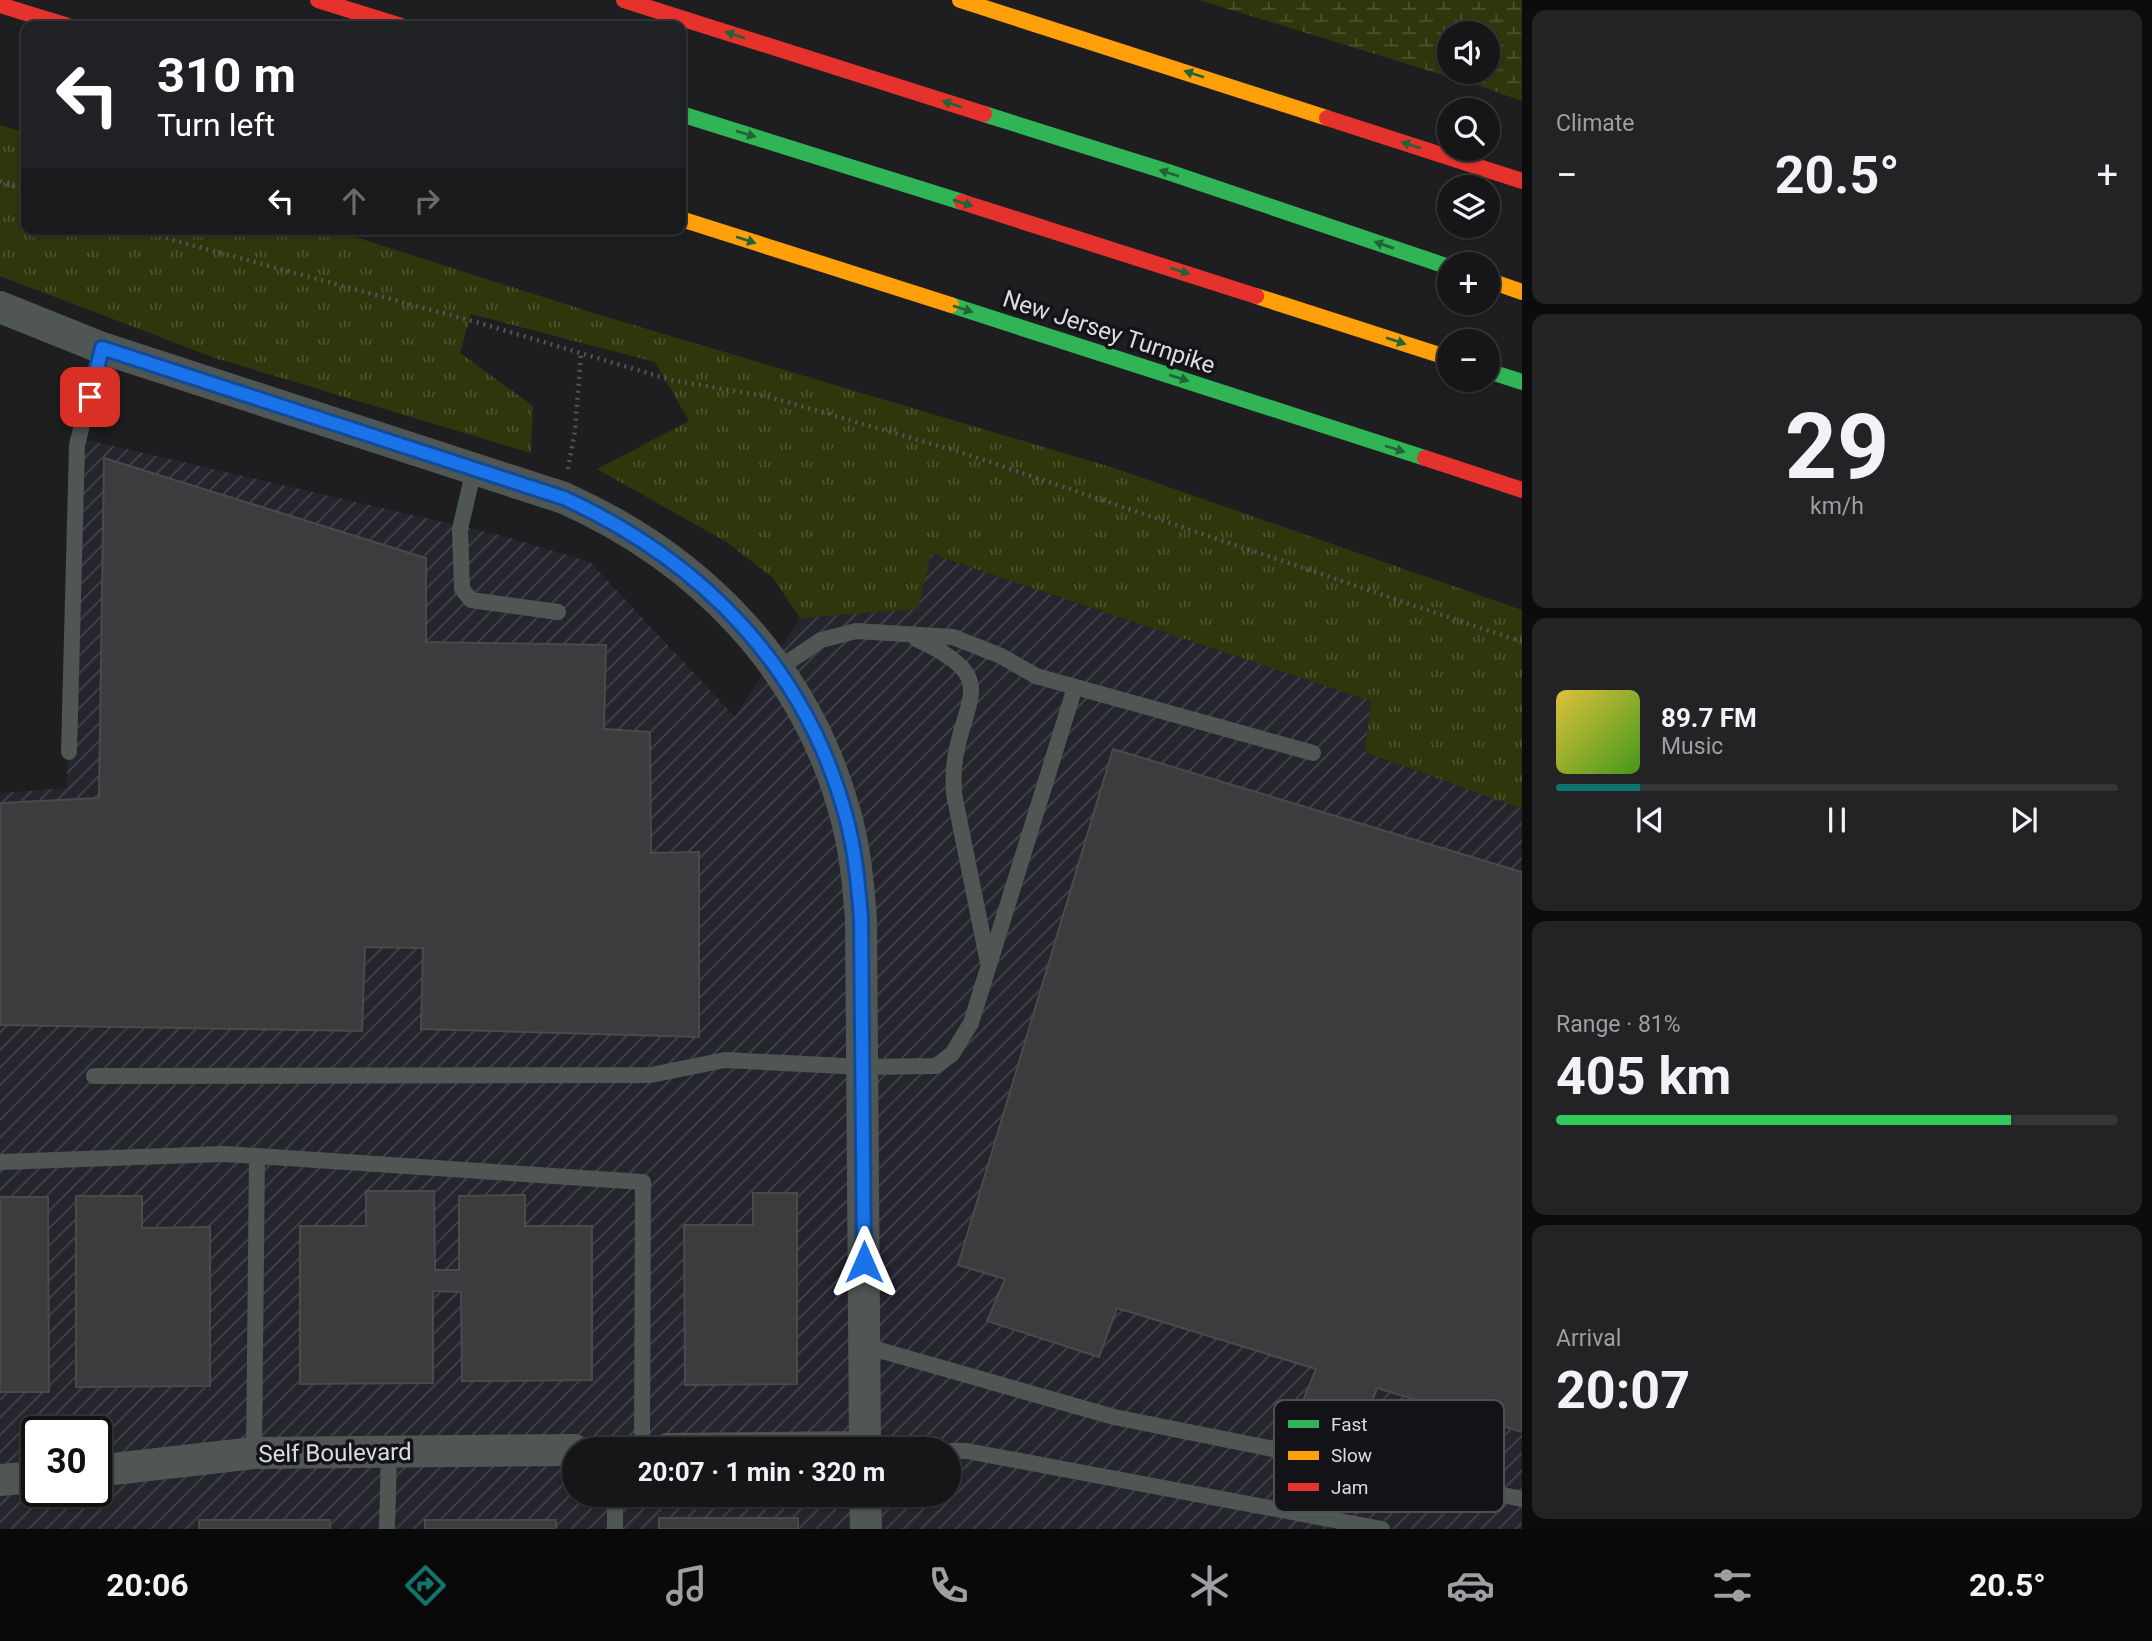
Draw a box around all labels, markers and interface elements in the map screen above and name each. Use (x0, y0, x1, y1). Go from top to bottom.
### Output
map controls (1437, 21, 1500, 392)
button: sound (1437, 21, 1500, 84)
one-way arrow (724, 29, 745, 40)
text: 310 m (157, 47, 296, 104)
icon: left (42, 49, 133, 140)
one-way arrow (1184, 68, 1205, 79)
one-way arrow (941, 98, 962, 109)
button: search (1437, 98, 1500, 161)
text: Turn left (157, 106, 275, 144)
text: Climate (1556, 110, 1635, 137)
one-way arrow (736, 130, 757, 140)
one-way arrow (1400, 139, 1421, 150)
text: 20.5° (1775, 145, 1900, 206)
text: − (1556, 153, 1578, 197)
text: + (2096, 153, 2118, 197)
one-way arrow (1158, 167, 1179, 177)
button: layers (1437, 175, 1500, 238)
icon: left (262, 182, 300, 220)
icon: ahead (335, 182, 373, 220)
icon: right (408, 182, 446, 220)
one-way arrow (953, 198, 974, 208)
one-way arrow (735, 235, 756, 245)
one-way arrow (1374, 240, 1395, 250)
button: + (1437, 252, 1500, 315)
one-way arrow (1170, 266, 1191, 277)
street label: New Jersey Turnpike (999, 284, 1219, 380)
one-way arrow (952, 304, 973, 314)
button: − (1437, 329, 1500, 392)
one-way arrow (1386, 336, 1407, 347)
pin (60, 367, 120, 427)
one-way arrow (1169, 373, 1190, 384)
icon: arrive (71, 378, 109, 416)
text: 29 (1785, 394, 1889, 500)
one-way arrow (1385, 444, 1406, 455)
text: km/h (1810, 493, 1864, 520)
text: 89.7 FM (1661, 703, 1757, 733)
text: Music (1661, 733, 1723, 760)
icon: previous (1631, 801, 1669, 839)
icon: pause (1818, 801, 1856, 839)
icon: next (2005, 801, 2043, 839)
text: Range · 81% (1556, 1011, 1681, 1038)
text: 405 km (1556, 1046, 1731, 1107)
position arrow (827, 1225, 901, 1299)
text: Arrival (1556, 1325, 1621, 1352)
text: 20:07 (1556, 1360, 1690, 1421)
legend (1274, 1400, 1504, 1512)
text: Fast (1331, 1413, 1368, 1436)
speed limit sign: 30 (21, 1416, 112, 1507)
street label: Self Boulevard (258, 1438, 412, 1468)
text: Slow (1331, 1444, 1372, 1467)
text: 20:07 · 1 min · 320 m (638, 1457, 885, 1487)
text: Jam (1331, 1476, 1368, 1499)
icon: directions (401, 1561, 450, 1610)
icon: music (662, 1561, 711, 1610)
icon: phone (924, 1561, 973, 1610)
icon: climate (1185, 1561, 1234, 1610)
icon: car (1446, 1561, 1495, 1610)
icon: filters (1708, 1561, 1757, 1610)
text: 20:06 (106, 1566, 189, 1604)
text: 20.5° (1969, 1566, 2046, 1604)

